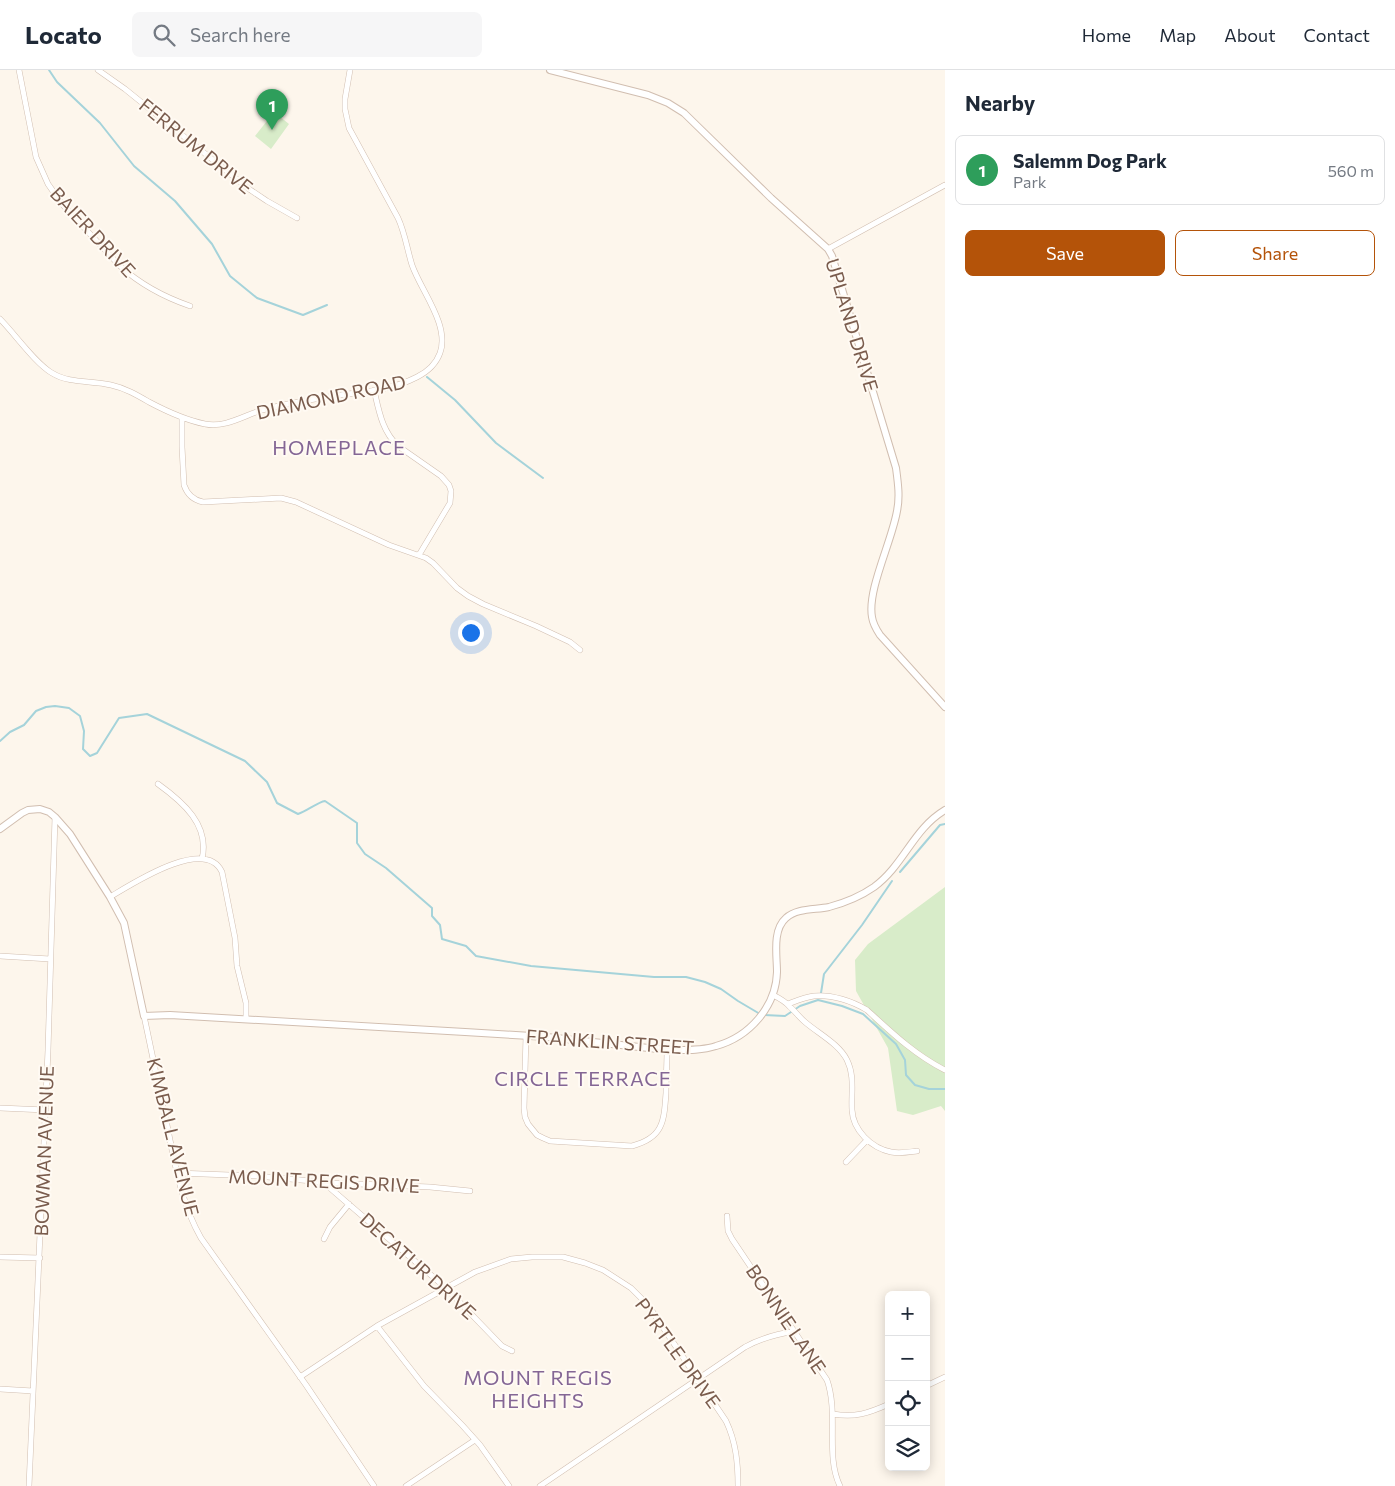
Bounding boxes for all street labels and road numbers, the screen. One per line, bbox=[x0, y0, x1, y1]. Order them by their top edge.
street label: FERRUM DRIVE bbox=[135, 93, 258, 198]
street label: BAIER DRIVE bbox=[46, 182, 141, 281]
street label: UPLAND DRIVE bbox=[821, 255, 884, 394]
street label: DIAMOND ROAD bbox=[254, 369, 408, 424]
street label: FRANKLIN STREET bbox=[525, 1024, 695, 1059]
street label: KIMBALL AVENUE bbox=[143, 1055, 204, 1218]
street label: BOWMAN AVENUE bbox=[29, 1065, 58, 1237]
street label: MOUNT REGIS DRIVE bbox=[228, 1164, 420, 1197]
street label: DECATUR DRIVE bbox=[355, 1207, 481, 1324]
street label: BONNIE LANE bbox=[742, 1260, 831, 1377]
street label: PYRTLE DRIVE bbox=[631, 1293, 726, 1412]

